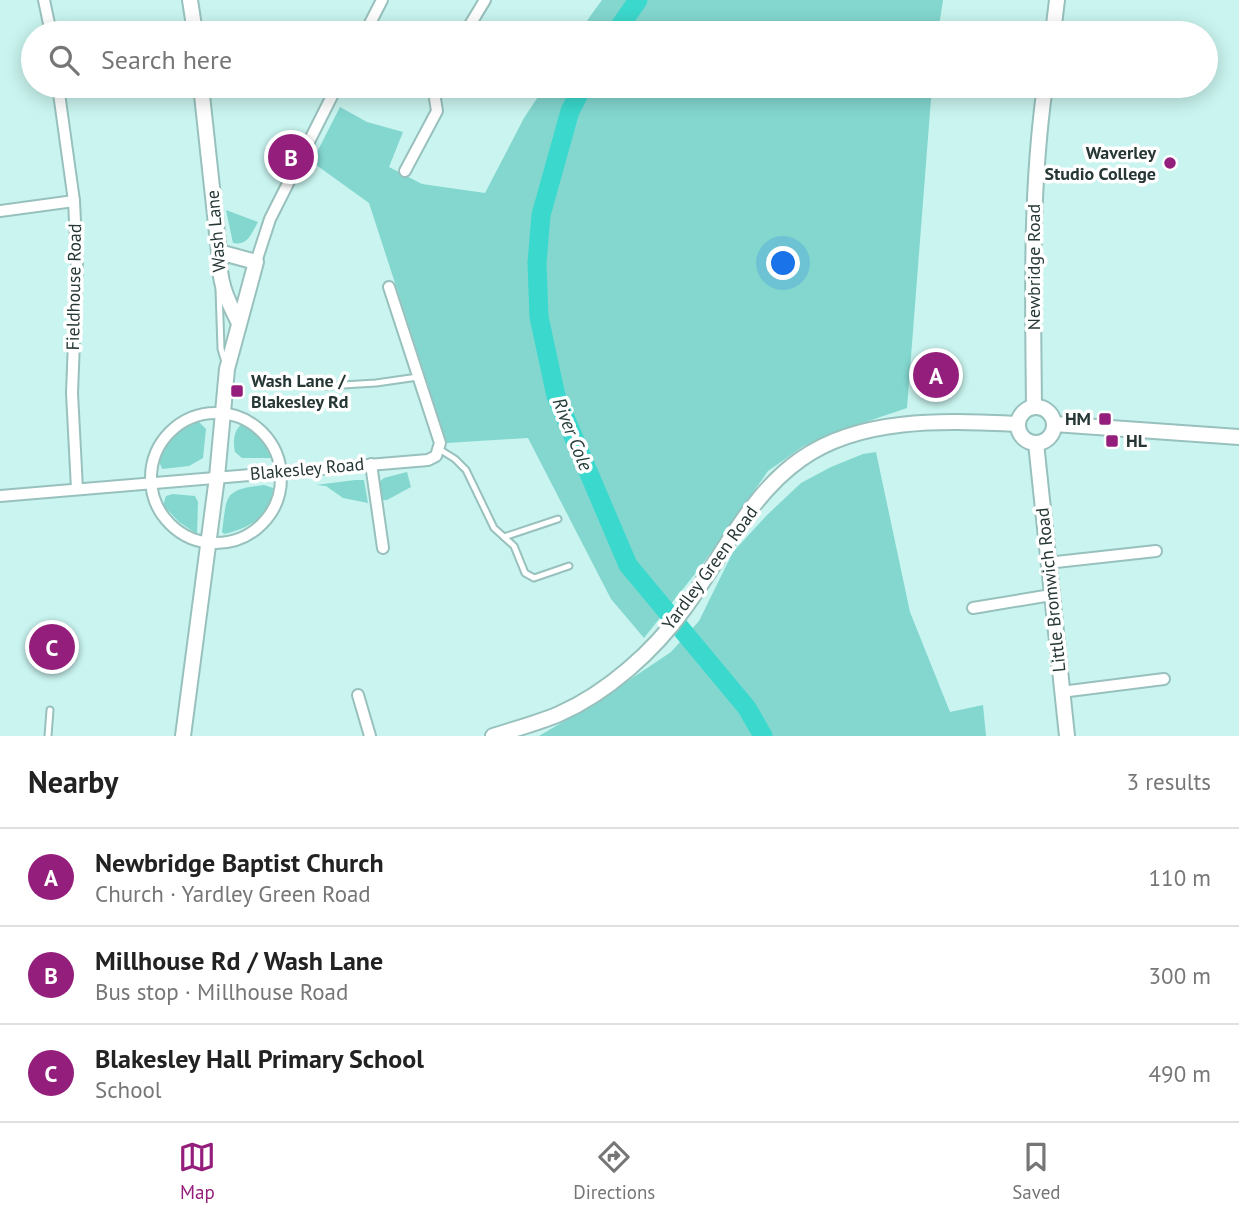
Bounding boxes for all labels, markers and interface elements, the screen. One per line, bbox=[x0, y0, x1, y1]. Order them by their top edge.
search box bbox=[21, 21, 1218, 98]
icon: search bbox=[45, 41, 83, 79]
text: Search here bbox=[101, 43, 232, 76]
pin: B bbox=[268, 131, 314, 183]
place label: Waverley Studio College bbox=[1044, 141, 1156, 185]
marker: Waverley Studio College bbox=[1162, 155, 1178, 171]
street label: Wash Lane bbox=[200, 189, 231, 273]
street label: Newbridge Road bbox=[1022, 204, 1045, 330]
street label: Fieldhouse Road bbox=[61, 223, 86, 351]
your location bbox=[766, 246, 800, 280]
pin: A bbox=[913, 349, 959, 401]
place label: Wash Lane / Blakesley Rd bbox=[251, 369, 348, 413]
marker: Wash Lane / Blakesley Rd bbox=[229, 383, 245, 399]
water label: River Cole bbox=[548, 394, 599, 474]
place label: HM bbox=[1065, 407, 1091, 430]
marker: HM bbox=[1097, 411, 1113, 427]
place label: HL bbox=[1126, 429, 1148, 452]
marker: HL bbox=[1104, 433, 1120, 449]
street label: Blakesley Road bbox=[249, 452, 365, 485]
street label: Yardley Green Road bbox=[657, 501, 762, 634]
street label: Little Bromwich Road bbox=[1030, 507, 1071, 673]
pin: C bbox=[29, 621, 75, 673]
text: Nearby bbox=[28, 762, 118, 801]
text: 3 results bbox=[1127, 767, 1211, 796]
text: Newbridge Baptist Church bbox=[95, 846, 384, 879]
text: A bbox=[44, 863, 58, 892]
text: 110 m bbox=[1149, 863, 1211, 892]
text: Church · Yardley Green Road bbox=[95, 879, 371, 908]
text: Millhouse Rd / Wash Lane bbox=[95, 944, 383, 977]
text: B bbox=[44, 961, 58, 990]
text: 300 m bbox=[1149, 961, 1211, 990]
text: Bus stop · Millhouse Road bbox=[95, 977, 348, 1006]
text: Blakesley Hall Primary School bbox=[95, 1042, 424, 1075]
text: C bbox=[45, 1059, 57, 1088]
text: 490 m bbox=[1149, 1059, 1211, 1088]
text: School bbox=[95, 1075, 162, 1104]
tab: Map bbox=[178, 1138, 216, 1204]
tab: Directions bbox=[573, 1138, 655, 1204]
tab: Saved bbox=[1012, 1138, 1061, 1204]

